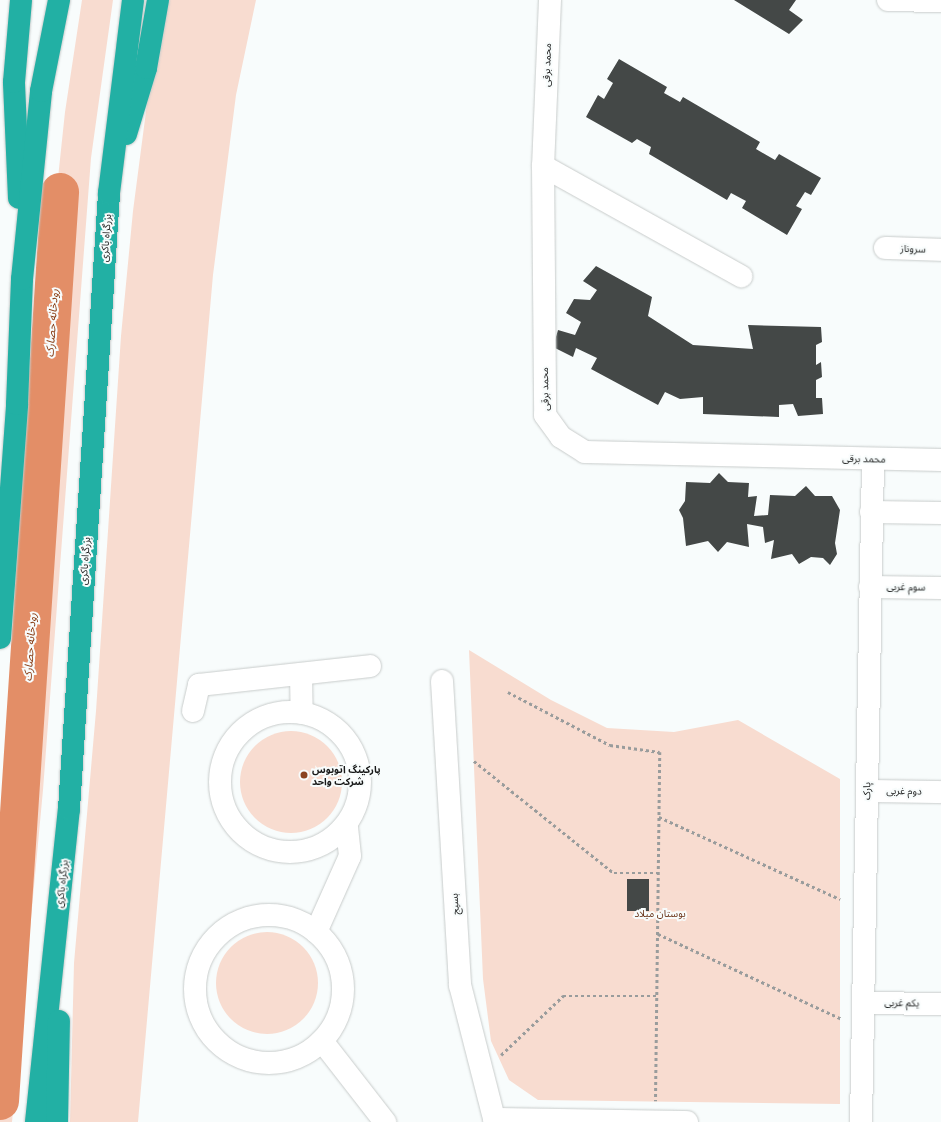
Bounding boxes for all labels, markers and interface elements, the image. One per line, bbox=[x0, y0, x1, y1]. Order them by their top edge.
street label: محمد برقی bbox=[540, 43, 554, 87]
street label: بزرگراه باکری bbox=[98, 214, 114, 262]
street label: سروناز bbox=[900, 243, 926, 255]
water label: رودخانه حصارک bbox=[43, 288, 61, 358]
street label: محمد برقی bbox=[539, 367, 551, 411]
street label: محمد برقی bbox=[842, 453, 886, 465]
street label: بزرگراه باکری bbox=[77, 537, 93, 585]
street label: سوم غربی bbox=[886, 581, 926, 593]
water label: رودخانه حصارک bbox=[21, 612, 39, 682]
place label: پارکینگ اتوبوس شرکت واحد bbox=[312, 763, 381, 786]
marker: پارکینگ اتوبوس شرکت واحد bbox=[299, 770, 309, 780]
street label: پارک bbox=[861, 782, 873, 800]
street label: دوم غربی bbox=[886, 785, 922, 797]
street label: بزرگراه باکری bbox=[54, 859, 70, 909]
street label: بسیج bbox=[448, 893, 462, 915]
park label: بوستان میلاد bbox=[634, 908, 686, 920]
street label: یکم غربی bbox=[884, 997, 920, 1009]

